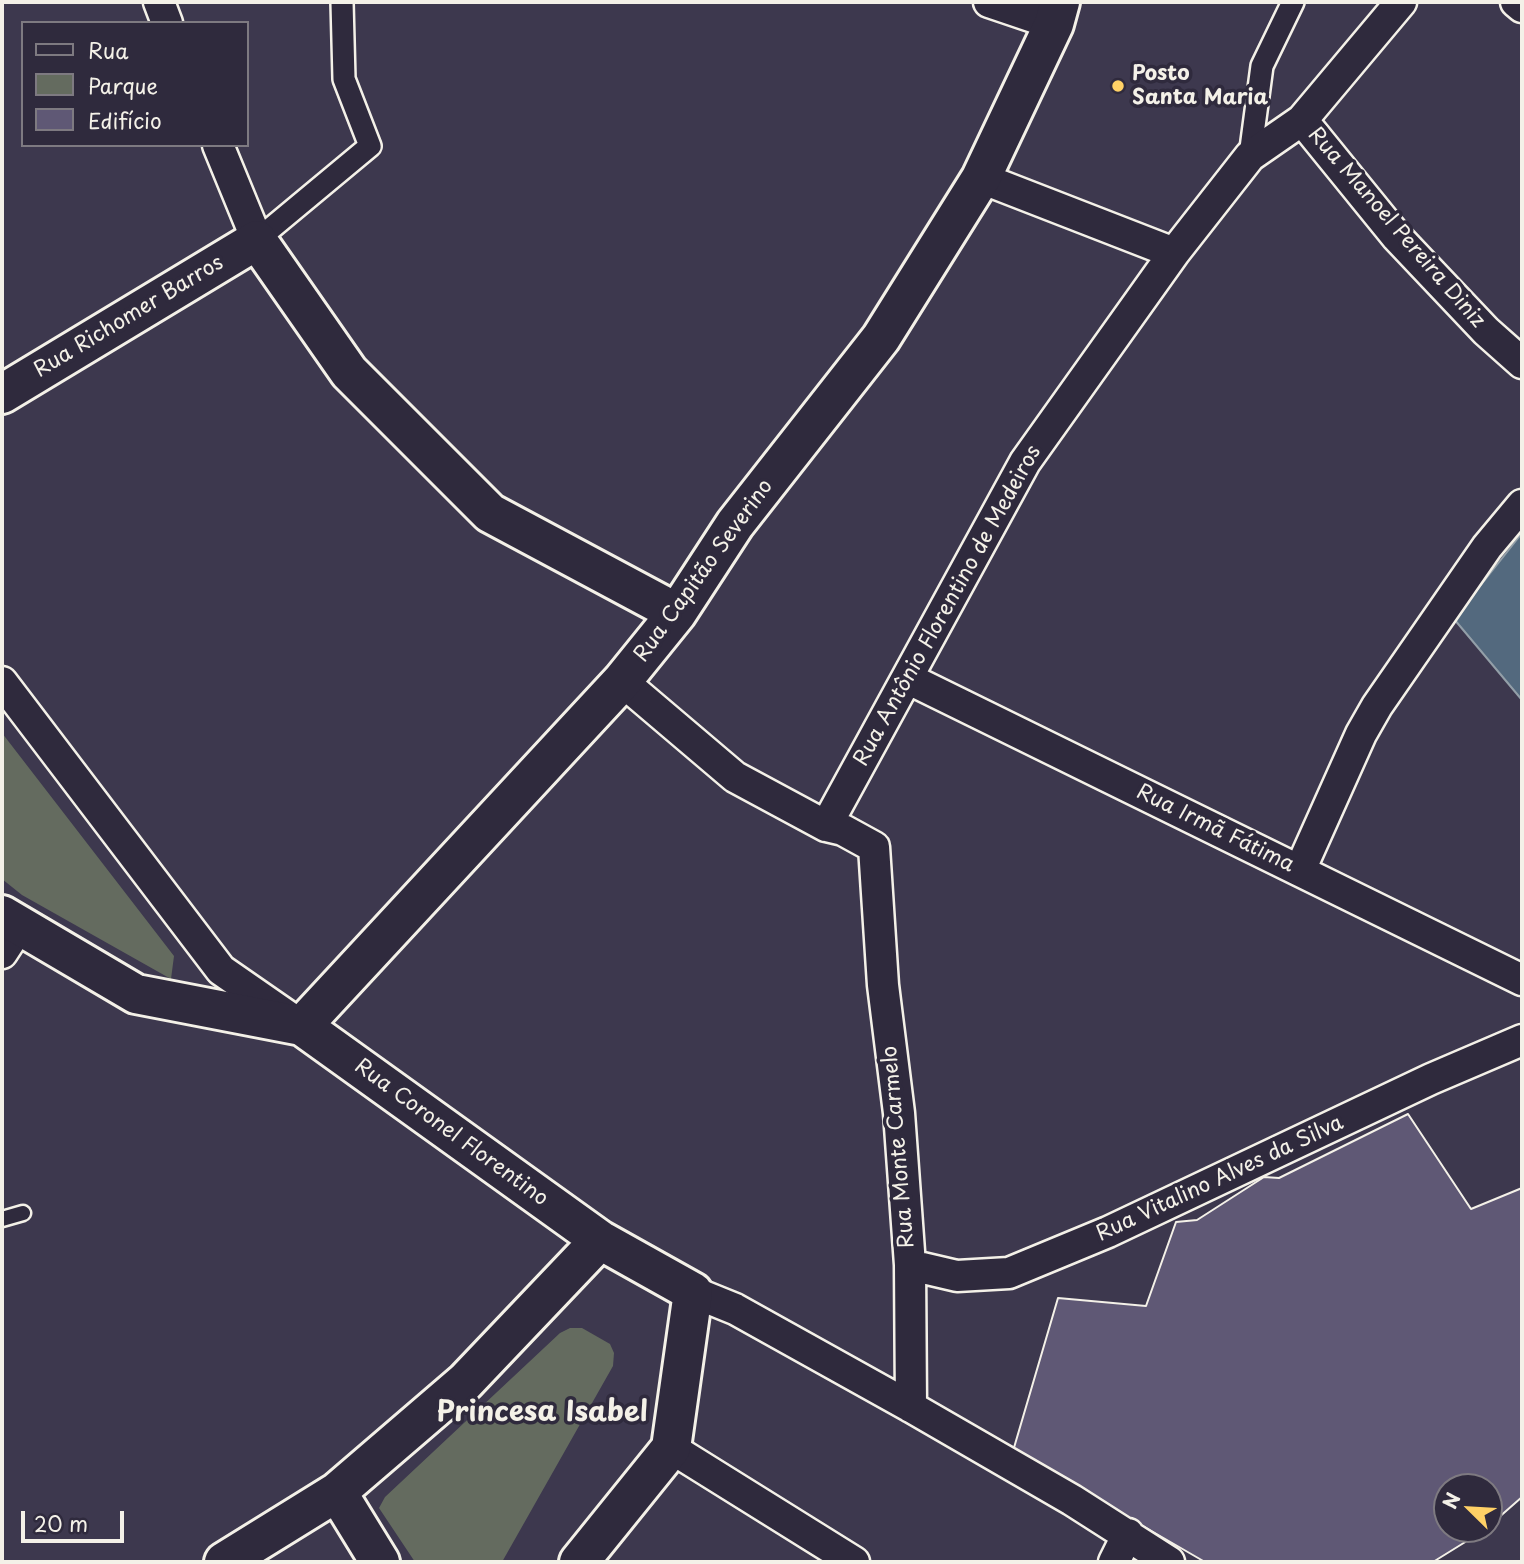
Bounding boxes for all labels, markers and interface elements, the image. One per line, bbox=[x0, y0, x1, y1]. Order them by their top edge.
legend bbox=[21, 21, 248, 147]
text: Rua bbox=[88, 34, 128, 66]
place label: Posto Santa Maria bbox=[1132, 61, 1268, 111]
text: Parque bbox=[88, 69, 158, 101]
marker: Posto Santa Maria bbox=[1110, 78, 1126, 94]
text: Edifício bbox=[88, 104, 162, 136]
street label: Rua Manoel Pereira Diniz bbox=[1302, 123, 1490, 333]
street label: Rua Richomer Barros bbox=[30, 250, 228, 384]
street label: Rua Antônio Florentino de Medeiros bbox=[849, 441, 1047, 771]
street label: Rua Capitão Severino bbox=[629, 475, 779, 667]
street label: Rua Irmã Fátima bbox=[1132, 780, 1298, 878]
street label: Rua Monte Carmelo bbox=[878, 1045, 920, 1249]
street label: Rua Coronel Florentino bbox=[349, 1054, 553, 1212]
street label: Rua Vitalino Alves da Silva bbox=[1092, 1111, 1348, 1247]
district label: Princesa Isabel bbox=[436, 1396, 648, 1430]
north arrow bbox=[1433, 1473, 1503, 1543]
text: N bbox=[1435, 1488, 1466, 1513]
scale bar bbox=[24, 1498, 128, 1542]
text: 20 m bbox=[34, 1507, 88, 1539]

